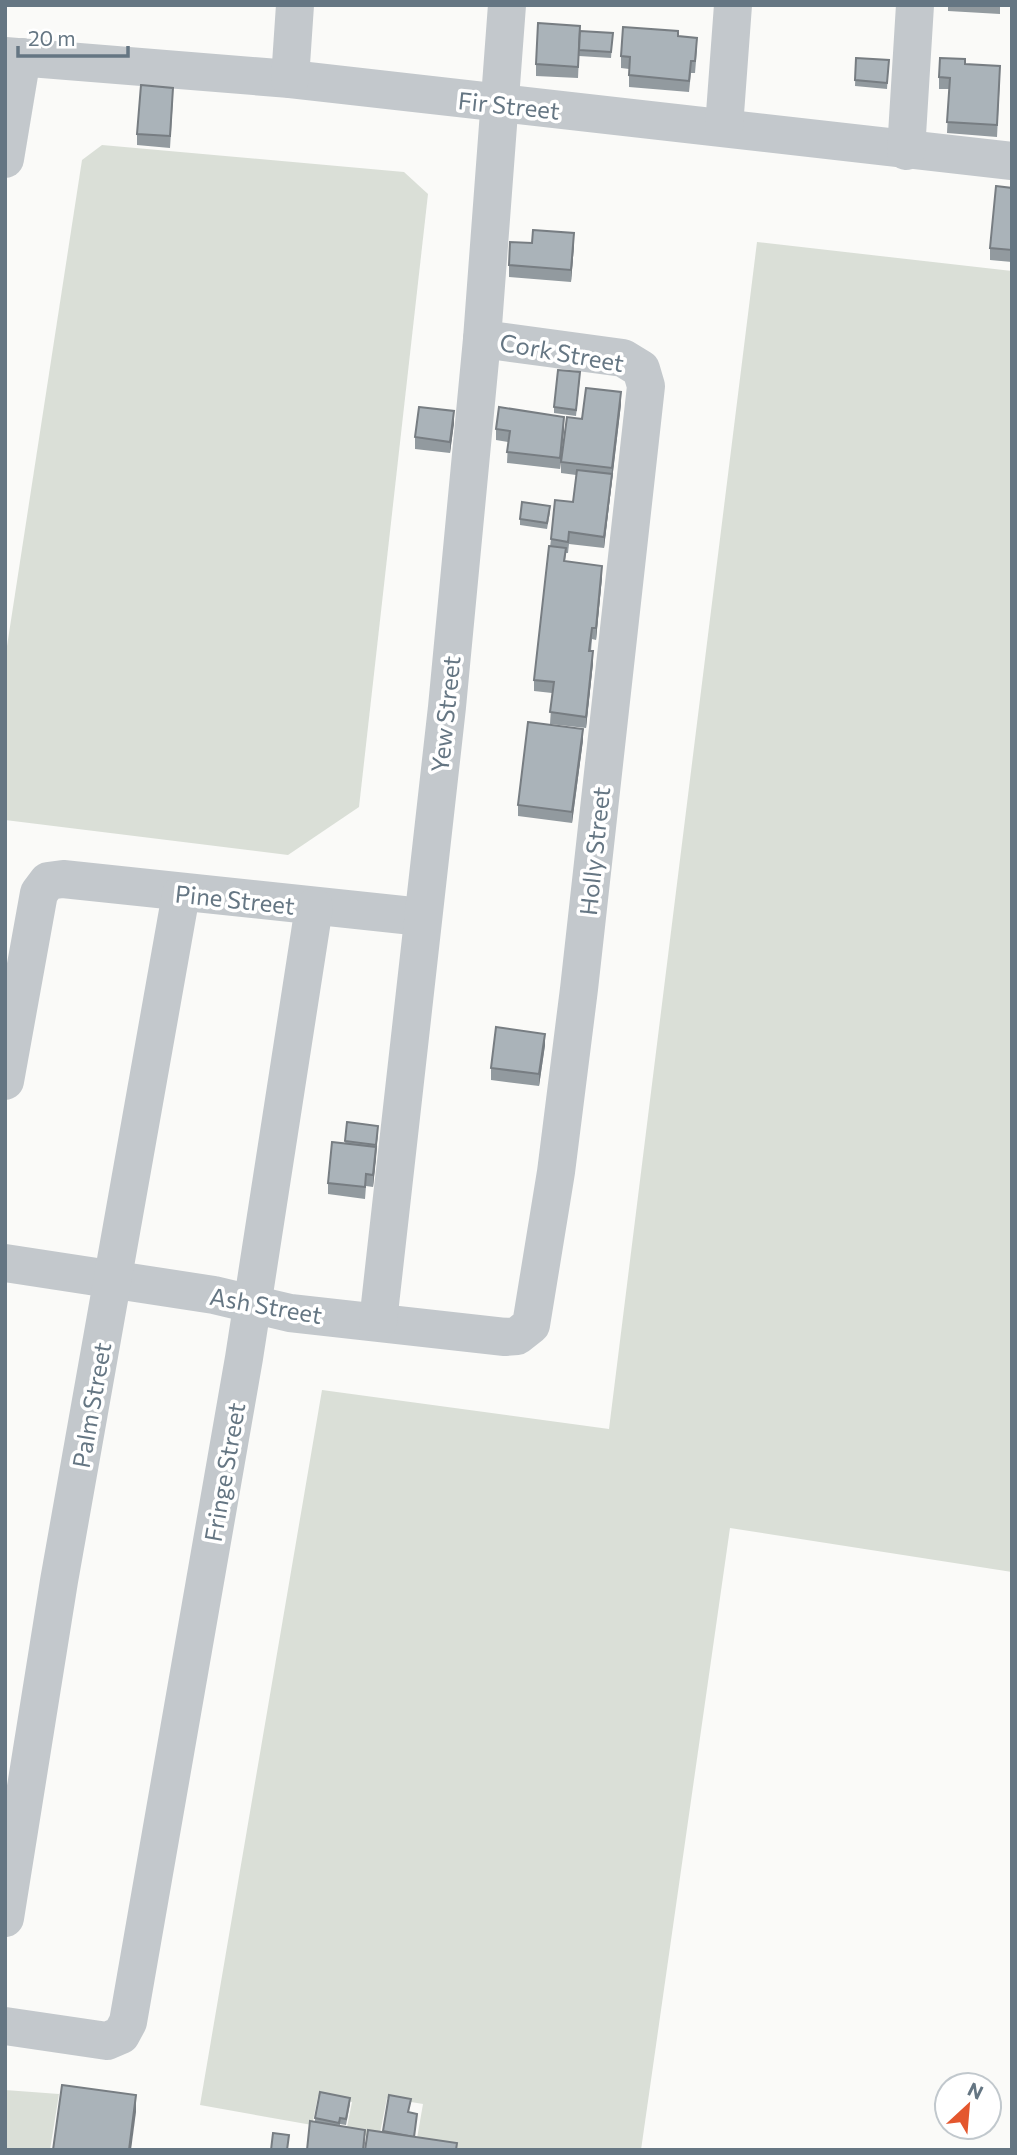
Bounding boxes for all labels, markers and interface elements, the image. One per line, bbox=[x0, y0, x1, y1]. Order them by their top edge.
scale bar bbox=[18, 14, 128, 58]
text: 20 m bbox=[28, 25, 76, 50]
street label: Fir Street bbox=[457, 85, 561, 125]
street label: Cork Street bbox=[498, 327, 627, 377]
street label: Yew Street bbox=[424, 654, 466, 774]
street label: Holly Street bbox=[573, 785, 615, 917]
street label: Pine Street bbox=[174, 878, 296, 920]
street label: Ash Street bbox=[208, 1281, 325, 1329]
street label: Palm Street bbox=[66, 1340, 116, 1470]
street label: Fringe Street bbox=[197, 1400, 251, 1544]
north arrow bbox=[933, 2071, 1003, 2141]
text: N bbox=[964, 2077, 987, 2104]

